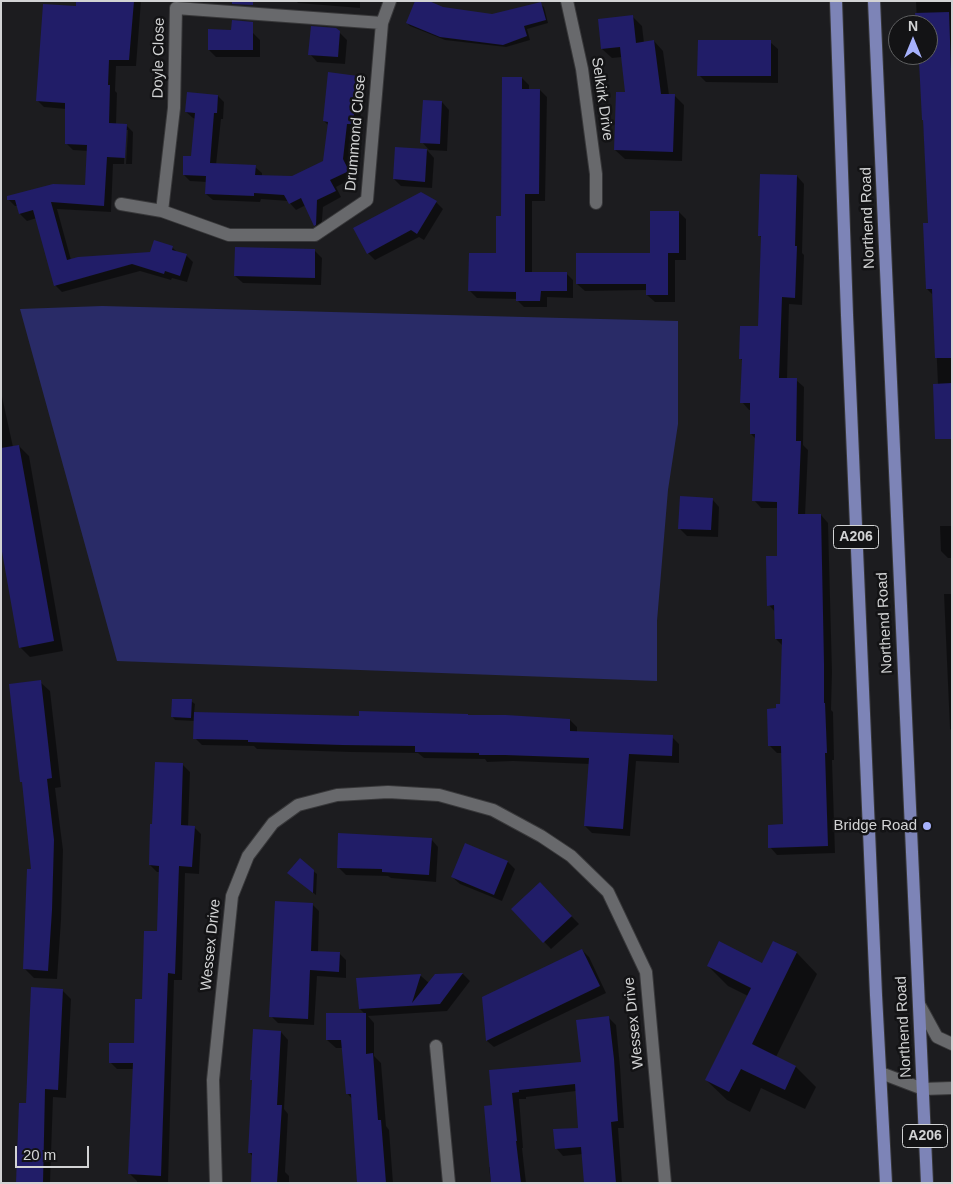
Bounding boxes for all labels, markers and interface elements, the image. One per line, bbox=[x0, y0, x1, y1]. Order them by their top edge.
north arrow bbox=[888, 15, 938, 65]
street label: Doyle Close bbox=[149, 17, 169, 99]
text: N bbox=[908, 18, 918, 34]
street label: Selkirk Drive bbox=[587, 56, 617, 142]
street label: Drummond Close bbox=[342, 74, 370, 192]
street label: Northend Road bbox=[857, 167, 879, 269]
road number: A206 bbox=[834, 526, 878, 548]
street label: Northend Road bbox=[873, 572, 897, 674]
place label: Bridge Road bbox=[834, 817, 917, 835]
marker: Bridge Road bbox=[921, 820, 933, 832]
street label: Wessex Drive bbox=[197, 898, 225, 992]
street label: Wessex Drive bbox=[620, 976, 648, 1070]
street label: Northend Road bbox=[892, 976, 916, 1078]
road number: A206 bbox=[902, 1124, 948, 1148]
scale bar bbox=[18, 1136, 91, 1168]
text: 20 m bbox=[23, 1146, 56, 1163]

